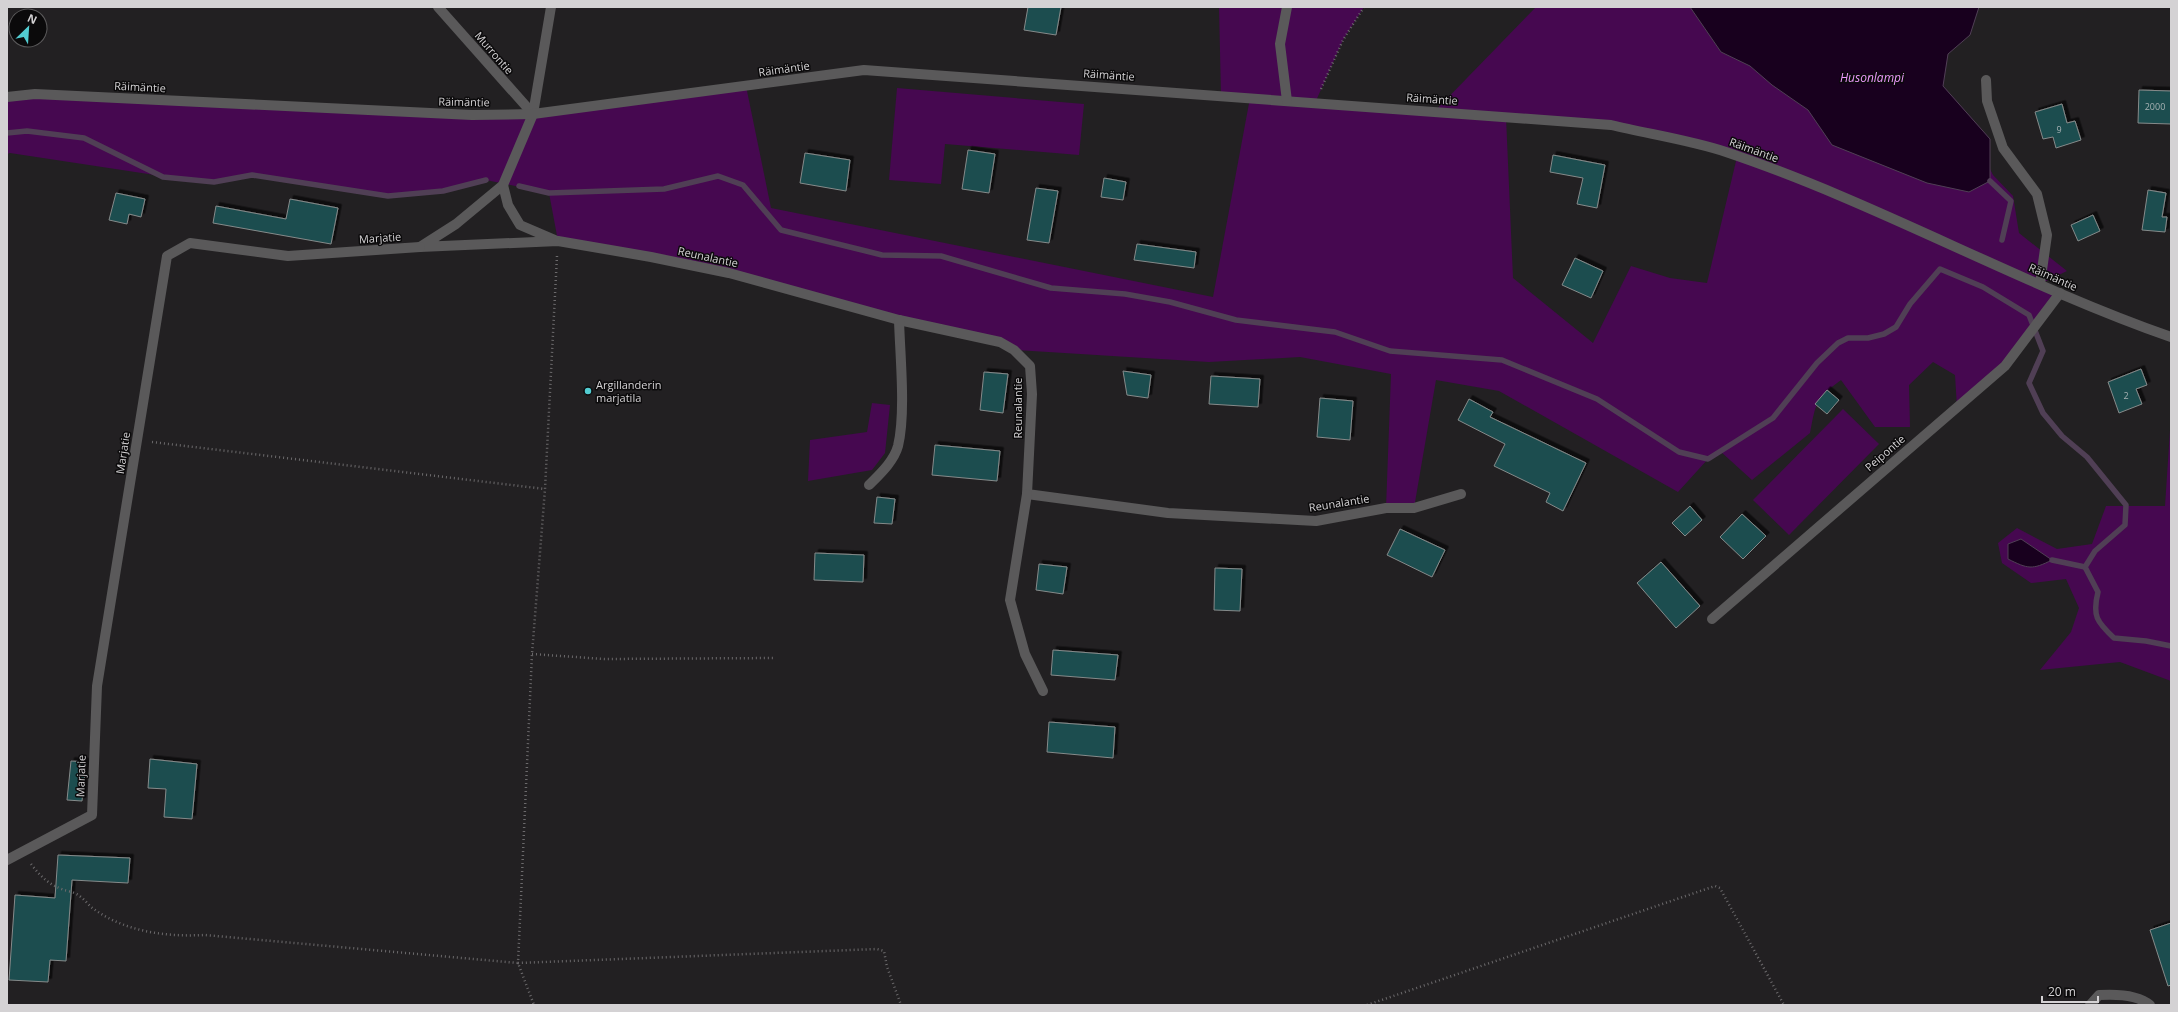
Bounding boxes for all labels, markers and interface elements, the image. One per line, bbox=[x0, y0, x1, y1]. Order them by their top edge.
north arrow bbox=[8, 8, 48, 48]
text: N bbox=[25, 10, 40, 27]
street label: Murrontie bbox=[472, 28, 517, 77]
street label: Räimäntie bbox=[757, 57, 811, 80]
street label: Räimäntie bbox=[1083, 65, 1135, 84]
water label: Husonlampi bbox=[1840, 69, 1905, 86]
street label: Räimäntie bbox=[114, 78, 166, 95]
street label: Räimäntie bbox=[1406, 89, 1458, 108]
street label: Räimäntie bbox=[438, 94, 490, 109]
house number: 2000 bbox=[2145, 100, 2165, 113]
house number: 9 bbox=[2056, 123, 2062, 136]
street label: Räimäntie bbox=[1727, 134, 1781, 165]
street label: Marjatie bbox=[358, 229, 402, 246]
street label: Reunalantie bbox=[677, 243, 740, 270]
street label: Räimäntie bbox=[2027, 259, 2080, 294]
place label: Argillanderin marjatila bbox=[596, 377, 662, 405]
street label: Reunalantie bbox=[1010, 377, 1025, 439]
marker: Argillanderin marjatila bbox=[583, 386, 593, 396]
house number: 2 bbox=[2123, 389, 2129, 402]
street label: Marjatie bbox=[112, 431, 133, 475]
street label: Peipontie bbox=[1861, 431, 1908, 474]
street label: Reunalantie bbox=[1308, 490, 1370, 515]
street label: Marjatie bbox=[72, 755, 89, 797]
scale bar bbox=[2042, 978, 2098, 1004]
text: 20 m bbox=[2048, 983, 2076, 1000]

